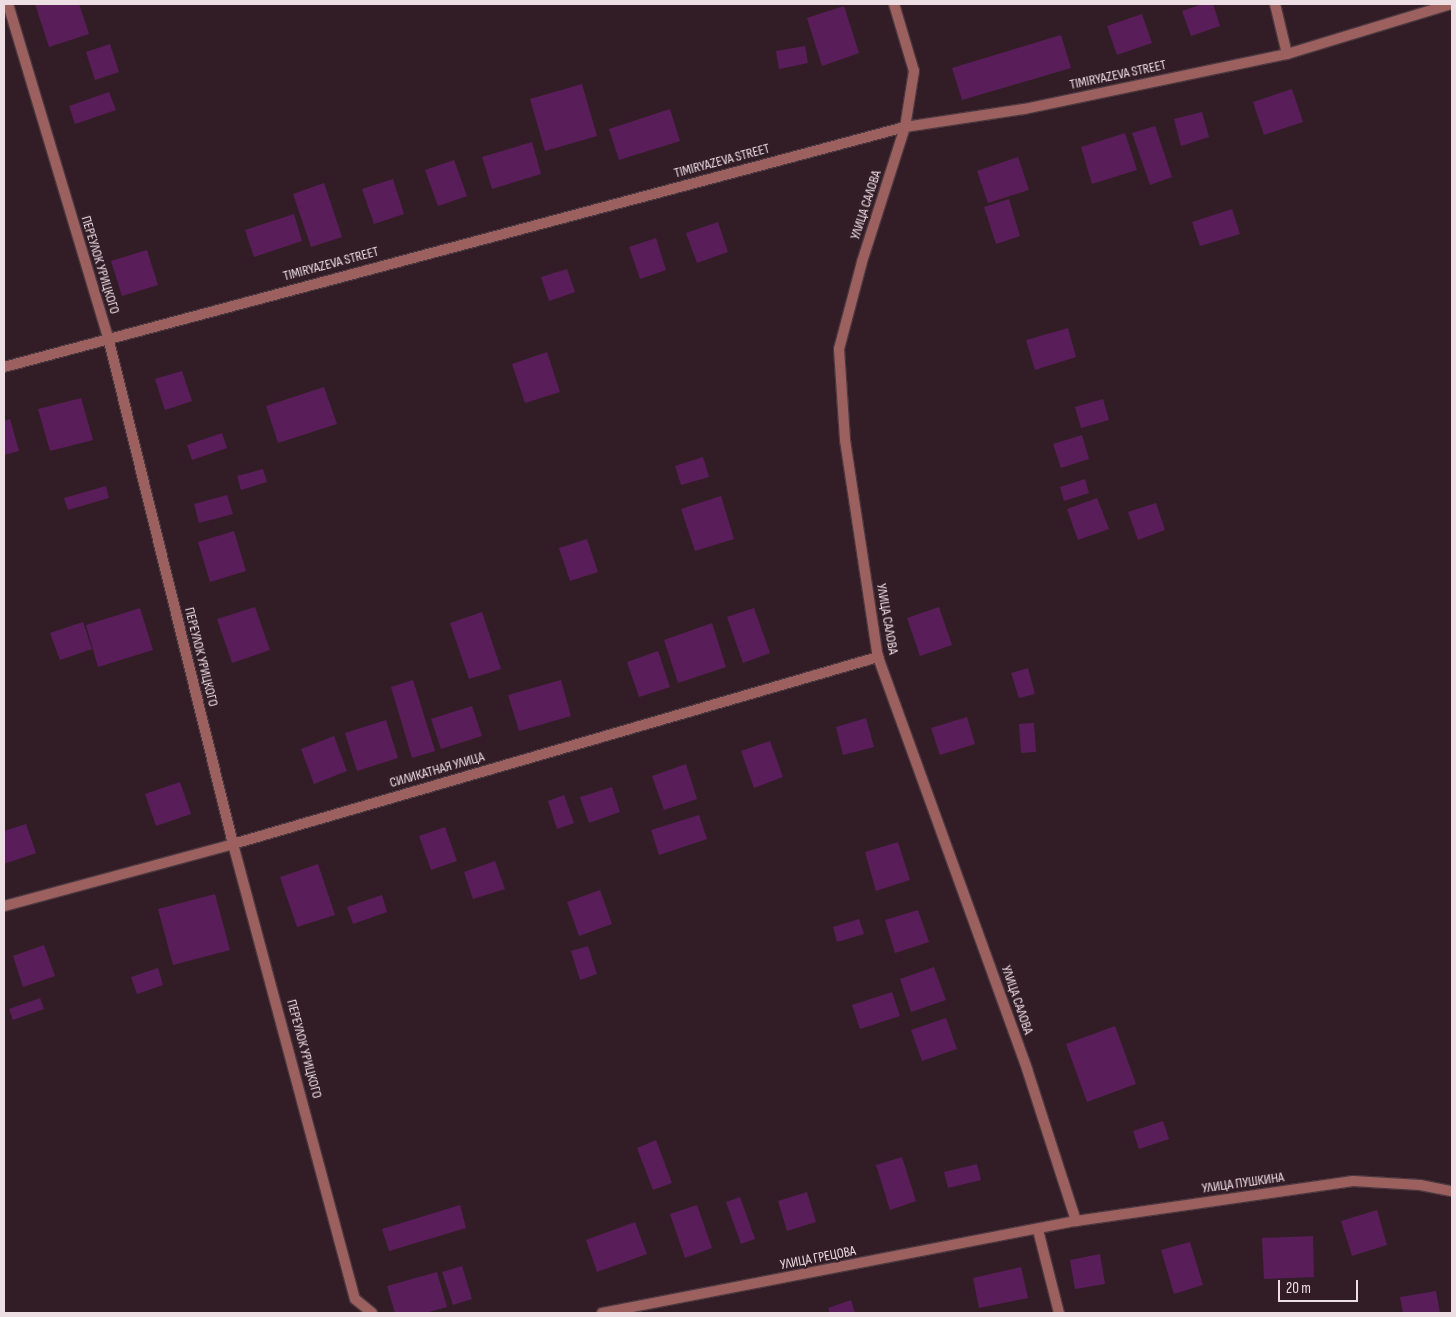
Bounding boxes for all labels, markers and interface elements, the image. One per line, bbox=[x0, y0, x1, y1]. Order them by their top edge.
street label: TIMIRYAZEVA STREET bbox=[1068, 57, 1168, 93]
street label: TIMIRYAZEVA STREET bbox=[672, 140, 772, 182]
street label: УЛИЦА САЛОВА bbox=[847, 168, 885, 242]
street label: ПЕРЕУЛОК УРИЦКОГО bbox=[77, 214, 123, 316]
street label: TIMIRYAZEVA STREET bbox=[281, 243, 381, 285]
street label: УЛИЦА САЛОВА bbox=[873, 582, 901, 656]
street label: ПЕРЕУЛОК УРИЦКОГО bbox=[181, 606, 221, 708]
street label: СИЛИКАТНАЯ УЛИЦА bbox=[388, 748, 486, 792]
street label: УЛИЦА САЛОВА bbox=[997, 963, 1037, 1037]
street label: ПЕРЕУЛОК УРИЦКОГО bbox=[283, 998, 325, 1100]
street label: УЛИЦА ПУШКИНА bbox=[1201, 1169, 1285, 1197]
street label: УЛИЦА ГРЕЦОВА bbox=[779, 1242, 857, 1274]
scale bar bbox=[1281, 1270, 1361, 1302]
text: 20 m bbox=[1286, 1279, 1311, 1298]

